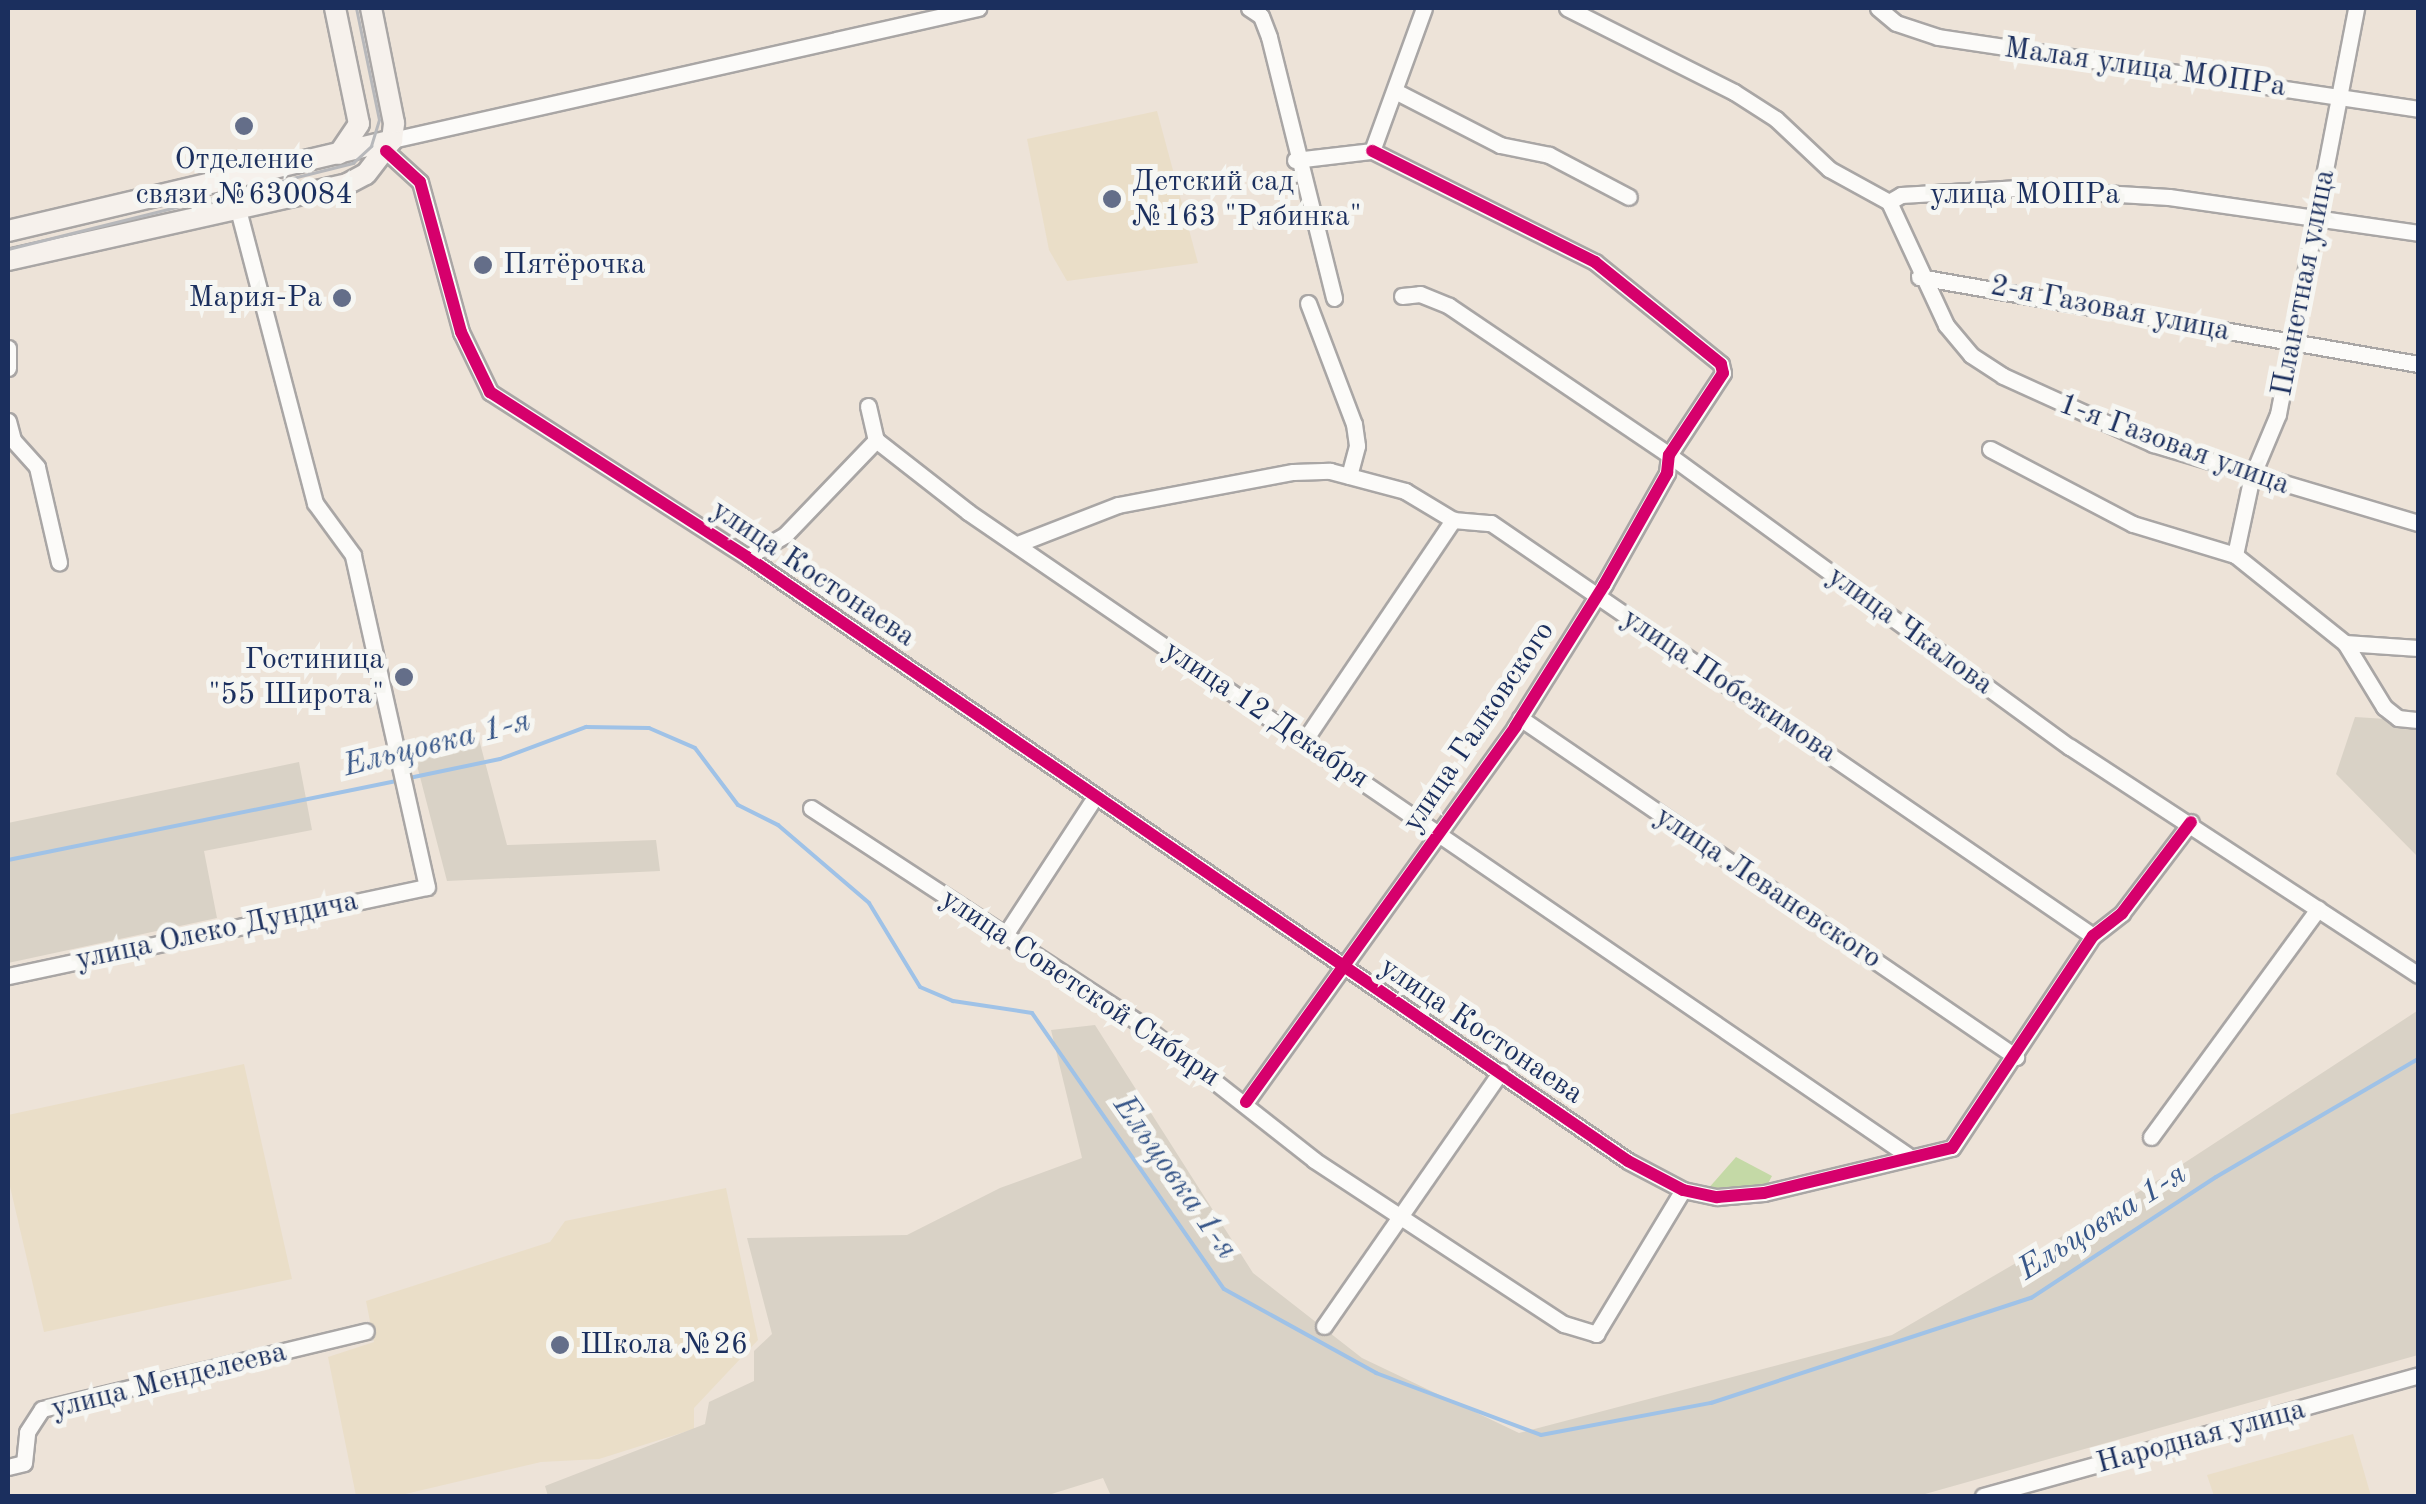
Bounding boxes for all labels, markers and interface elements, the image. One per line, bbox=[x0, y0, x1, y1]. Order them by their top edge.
street label: Малая улица МОПРа bbox=[2002, 30, 2288, 106]
marker: Отделение связи №630084 bbox=[233, 115, 255, 137]
place label: Отделение связи №630084 bbox=[135, 142, 353, 212]
place label: Детский сад №163 "Рябинка" bbox=[1132, 164, 1362, 234]
street label: Планетная улица bbox=[2264, 167, 2344, 399]
street label: улица МОПРа bbox=[1930, 177, 2120, 213]
marker: Детский сад №163 "Рябинка" bbox=[1101, 188, 1123, 210]
place label: Пятёрочка bbox=[503, 247, 645, 283]
marker: Пятёрочка bbox=[472, 254, 494, 276]
street label: 2-я Газовая улица bbox=[1987, 268, 2233, 350]
place label: Мария-Ра bbox=[188, 280, 322, 316]
marker: Мария-Ра bbox=[331, 287, 353, 309]
street label: 1-я Газовая улица bbox=[2054, 387, 2294, 503]
street label: улица Костонаева bbox=[704, 492, 922, 656]
street label: улица Чкалова bbox=[1820, 559, 2000, 703]
street label: улица Побежимова bbox=[1615, 601, 1843, 771]
street label: улица Галковского bbox=[1395, 615, 1563, 839]
street label: улица 12 Декабря bbox=[1156, 633, 1376, 797]
place label: Гостиница "55 Широта" bbox=[209, 642, 384, 712]
marker: Гостиница "55 Широта" bbox=[393, 666, 415, 688]
water label: Ельцовка 1-я bbox=[339, 703, 535, 787]
street label: улица Леваневского bbox=[1648, 799, 1888, 977]
street label: улица Советской Сибири bbox=[934, 881, 1226, 1095]
street label: улица Олеко Дундича bbox=[73, 884, 361, 978]
street label: улица Костонаева bbox=[1372, 949, 1590, 1113]
water label: Ельцовка 1-я bbox=[1103, 1088, 1245, 1268]
water label: Ельцовка 1-я bbox=[2012, 1156, 2194, 1290]
place label: Школа №26 bbox=[580, 1327, 748, 1363]
street label: улица Менделеева bbox=[48, 1334, 290, 1428]
marker: Школа №26 bbox=[549, 1334, 571, 1356]
street label: Народная улица bbox=[2093, 1392, 2309, 1482]

